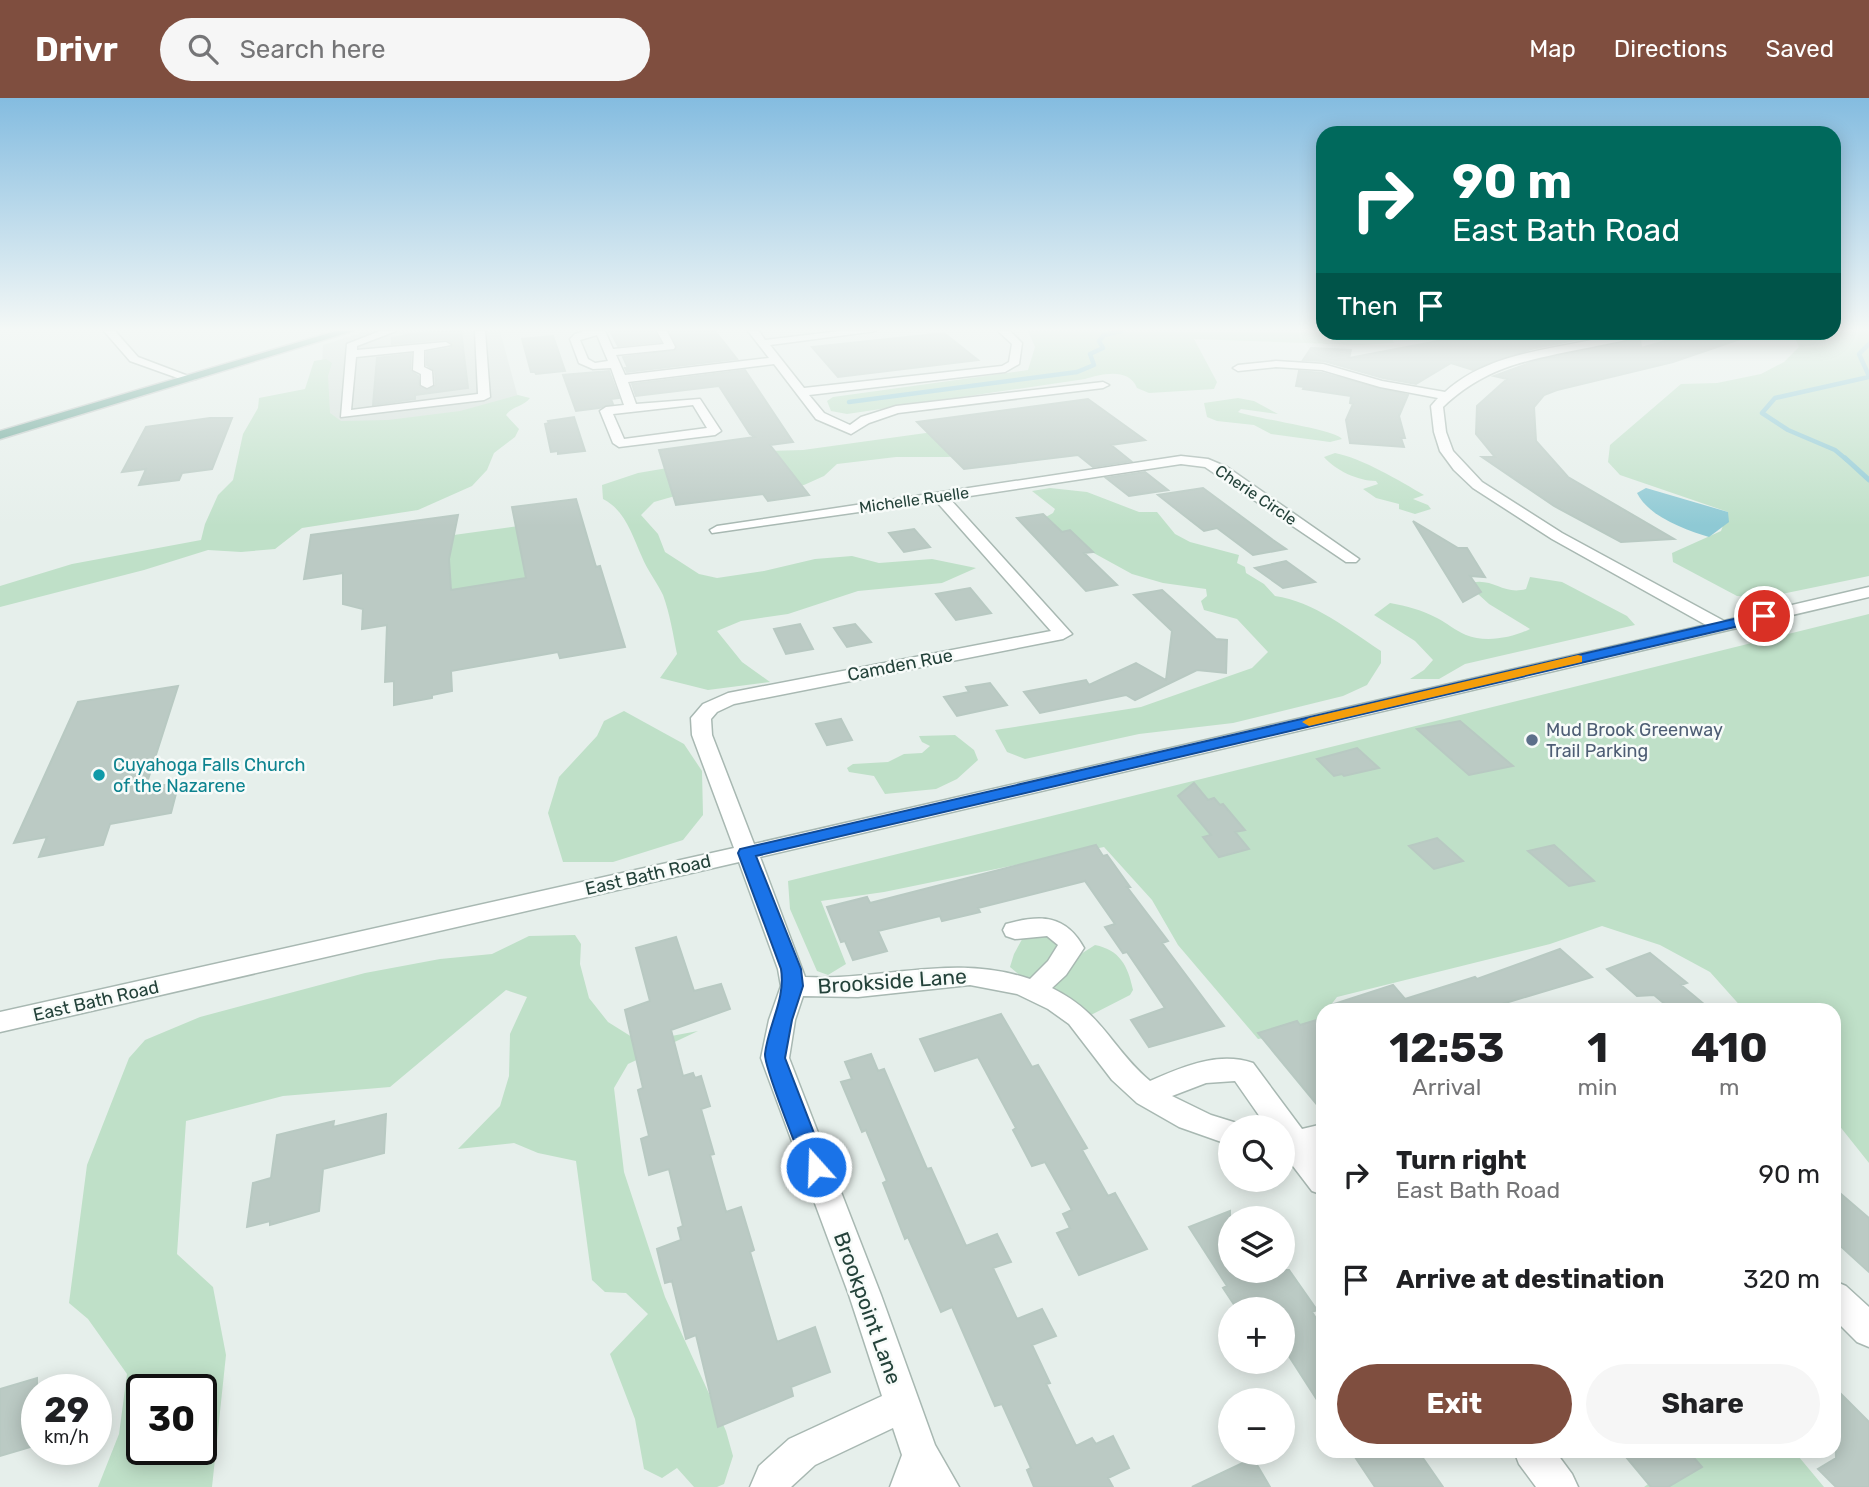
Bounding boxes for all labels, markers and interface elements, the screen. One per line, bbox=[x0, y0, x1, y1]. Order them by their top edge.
search box bbox=[160, 18, 650, 81]
text: Drivr bbox=[35, 30, 118, 69]
icon: search bbox=[184, 30, 222, 68]
text: Search here bbox=[240, 34, 386, 65]
text: Map bbox=[1529, 35, 1576, 63]
text: Directions bbox=[1614, 35, 1727, 63]
text: Saved bbox=[1765, 35, 1834, 63]
text: 90 m bbox=[1452, 152, 1572, 210]
icon: right bbox=[1337, 154, 1428, 245]
text: East Bath Road bbox=[1452, 211, 1680, 249]
icon: arrive bbox=[1412, 287, 1450, 325]
text: Then bbox=[1337, 291, 1398, 322]
street label: Cherie Circle bbox=[1212, 461, 1300, 529]
street label: Michelle Ruelle bbox=[858, 483, 970, 517]
pin bbox=[1734, 586, 1794, 646]
icon: arrive bbox=[1745, 597, 1783, 635]
street label: Camden Rue bbox=[846, 644, 954, 686]
place label: Mud Brook Greenway Trail Parking bbox=[1546, 719, 1723, 762]
marker: Mud Brook Greenway Trail Parking bbox=[1524, 732, 1540, 748]
place label: Cuyahoga Falls Church of the Nazarene bbox=[113, 754, 305, 797]
marker: Cuyahoga Falls Church of the Nazarene bbox=[91, 767, 107, 783]
street label: East Bath Road bbox=[583, 850, 713, 900]
street label: Brookside Lane bbox=[816, 963, 968, 999]
street label: East Bath Road bbox=[31, 976, 161, 1026]
text: 12:53 bbox=[1389, 1023, 1504, 1073]
text: 1 bbox=[1587, 1023, 1608, 1073]
text: 410 bbox=[1691, 1023, 1768, 1073]
text: Arrival bbox=[1412, 1073, 1481, 1101]
text: min bbox=[1578, 1073, 1618, 1101]
text: m bbox=[1719, 1073, 1739, 1101]
map controls bbox=[1218, 1115, 1295, 1465]
button: search bbox=[1218, 1115, 1295, 1192]
position arrow bbox=[779, 1130, 853, 1204]
text: Turn right bbox=[1396, 1145, 1526, 1176]
icon: right bbox=[1337, 1156, 1375, 1194]
text: 90 m bbox=[1759, 1159, 1820, 1190]
text: East Bath Road bbox=[1396, 1176, 1560, 1204]
button: layers bbox=[1218, 1206, 1295, 1283]
street label: Brookpoint Lane bbox=[829, 1228, 907, 1388]
icon: arrive bbox=[1337, 1261, 1375, 1299]
text: Arrive at destination bbox=[1396, 1264, 1664, 1295]
text: 320 m bbox=[1743, 1264, 1820, 1295]
button: + bbox=[1218, 1297, 1295, 1374]
button: Exit bbox=[1337, 1364, 1572, 1444]
button: Share bbox=[1586, 1364, 1820, 1444]
speed limit sign: 30 bbox=[126, 1374, 217, 1465]
button: − bbox=[1218, 1388, 1295, 1465]
text: 29 bbox=[44, 1389, 89, 1431]
text: km/h bbox=[44, 1426, 89, 1448]

